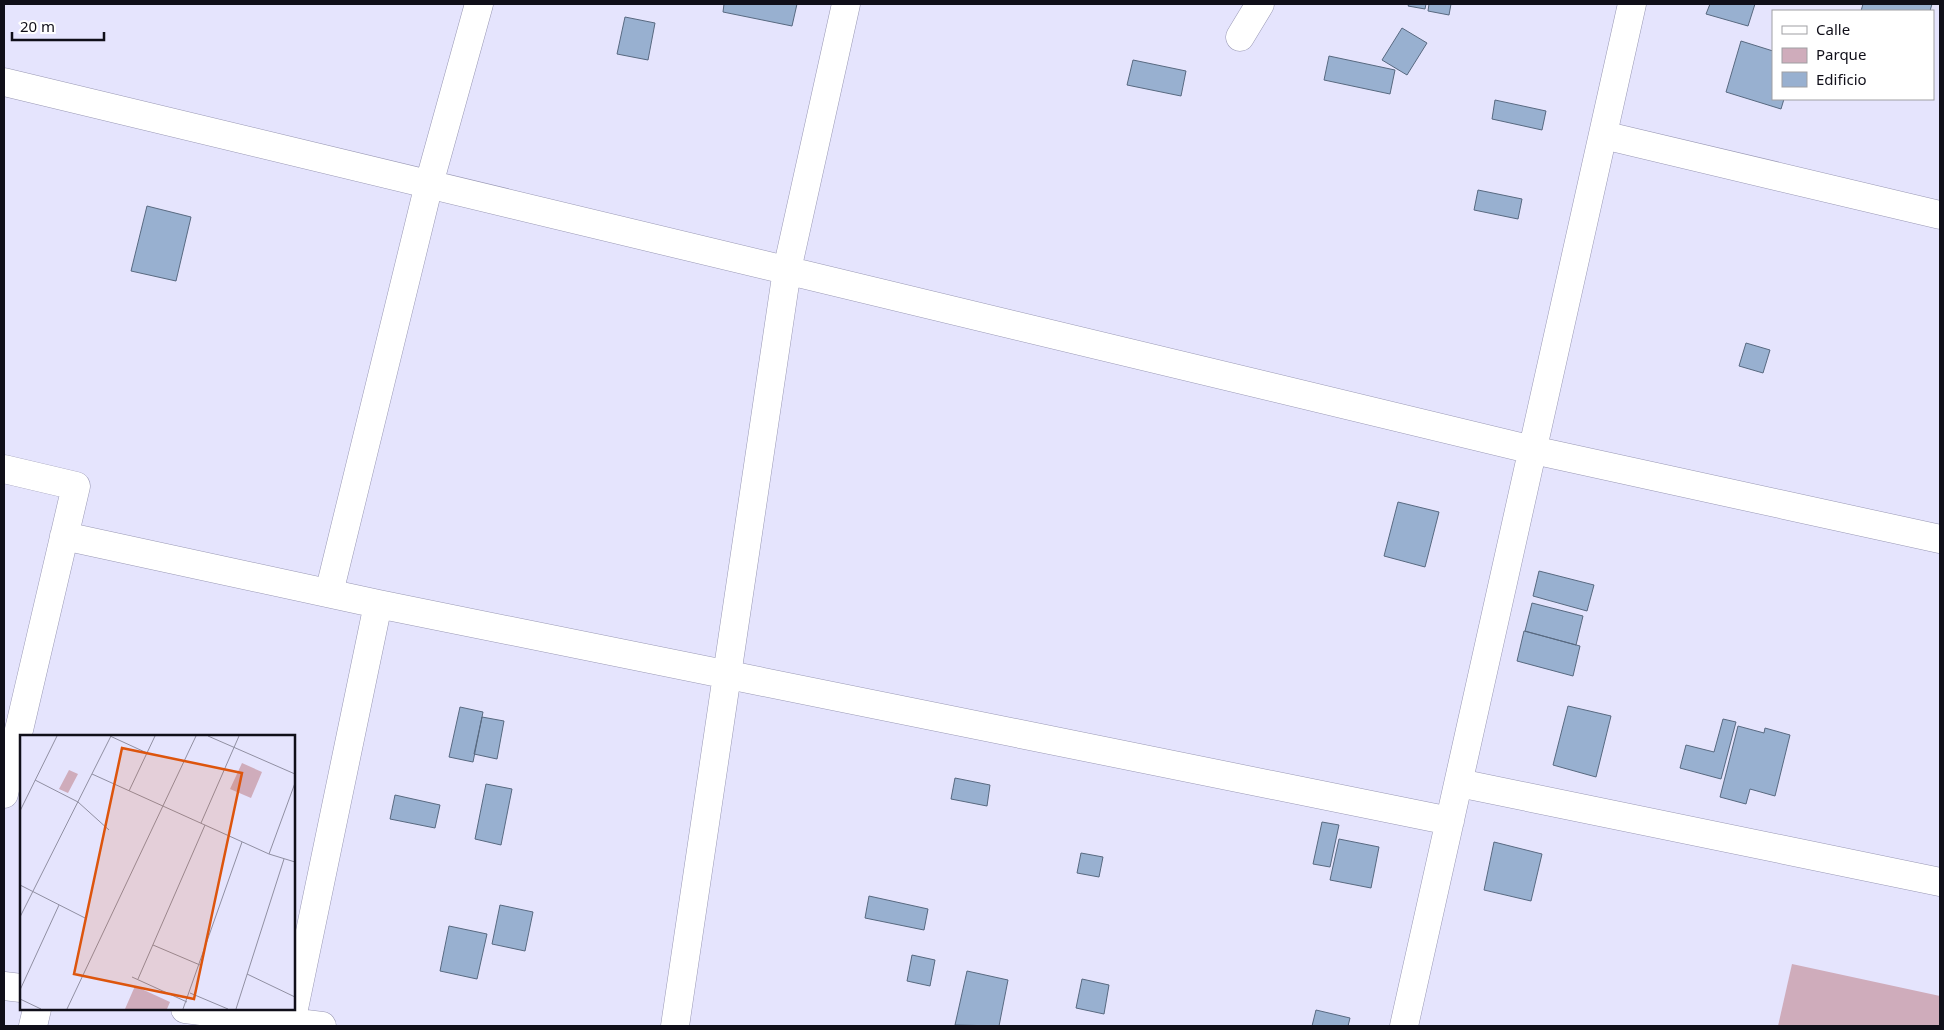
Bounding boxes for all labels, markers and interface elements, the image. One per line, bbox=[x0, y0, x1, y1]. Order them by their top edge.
scale bar bbox=[12, 10, 105, 42]
legend bbox=[1772, 10, 1934, 100]
text: 20 m bbox=[20, 16, 55, 36]
text: Calle bbox=[1816, 19, 1850, 39]
text: Parque bbox=[1816, 44, 1866, 64]
text: Edificio bbox=[1816, 69, 1867, 89]
inset map bbox=[20, 735, 295, 1010]

